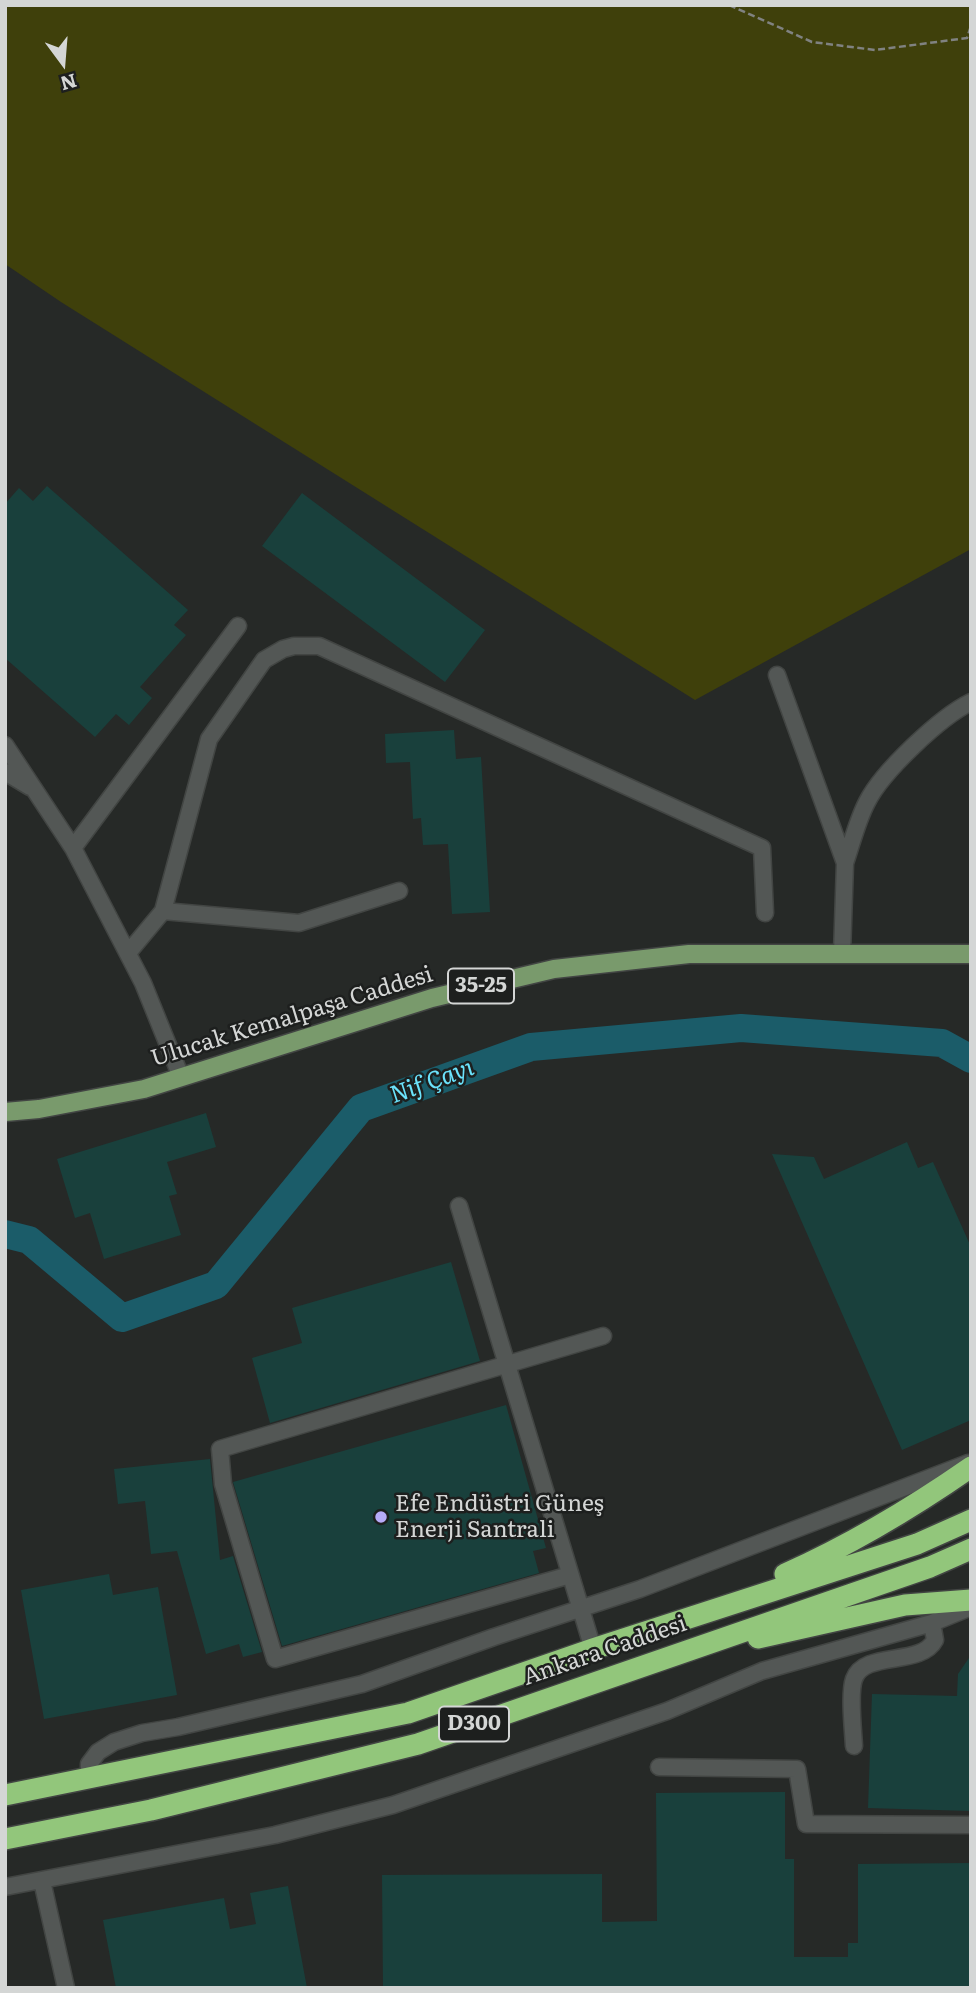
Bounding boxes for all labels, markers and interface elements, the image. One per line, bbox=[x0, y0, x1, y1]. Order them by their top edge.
north arrow bbox=[28, 28, 98, 98]
text: N bbox=[57, 68, 80, 99]
street label: Ulucak Kemalpaşa Caddesi bbox=[148, 961, 436, 1073]
road number: 35-25 bbox=[448, 968, 514, 1004]
water label: Nif Çayı bbox=[386, 1054, 478, 1110]
place label: Efe Endüstri Güneş Enerji Santrali bbox=[395, 1490, 604, 1544]
marker: Efe Endüstri Güneş Enerji Santrali bbox=[373, 1509, 389, 1525]
street label: Ankara Caddesi bbox=[520, 1610, 690, 1692]
road number: D300 bbox=[439, 1706, 509, 1742]

